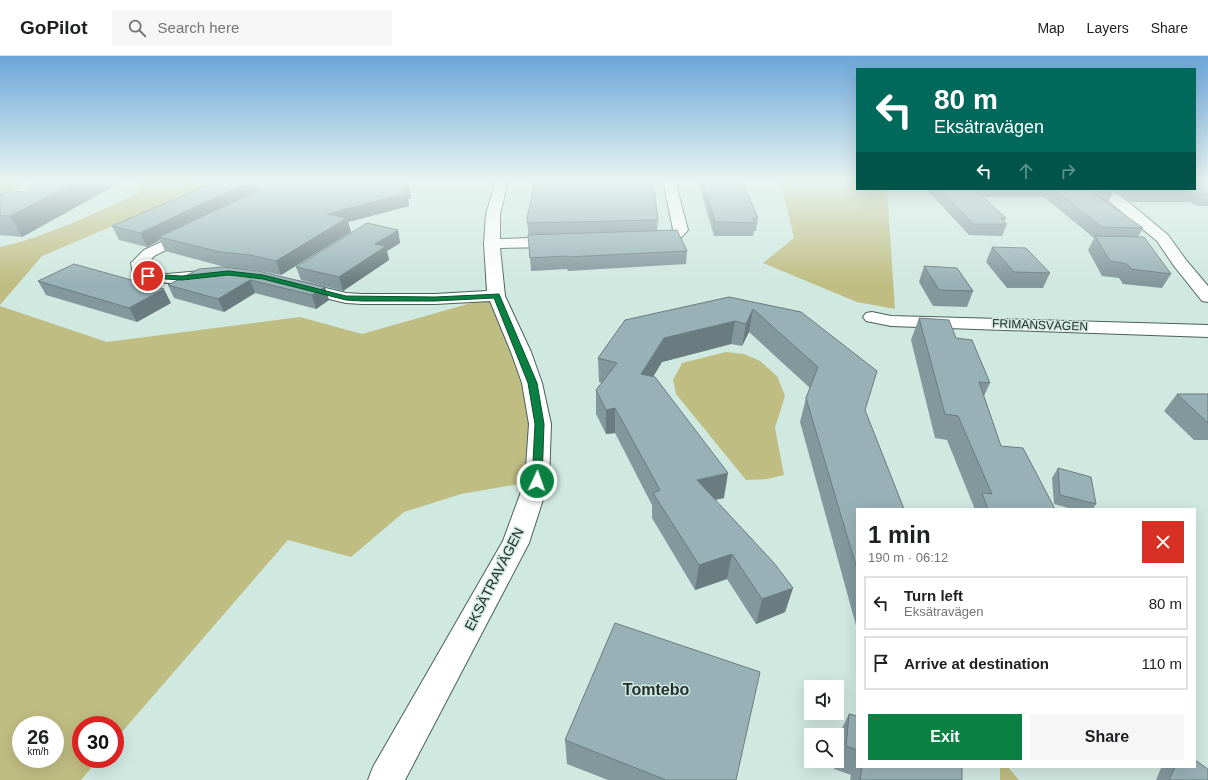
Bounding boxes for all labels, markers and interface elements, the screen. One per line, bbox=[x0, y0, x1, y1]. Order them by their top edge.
search box bbox=[112, 10, 392, 46]
text: GoPilot bbox=[20, 17, 88, 38]
icon: search bbox=[126, 17, 148, 39]
text: Search here bbox=[158, 19, 239, 36]
text: Map bbox=[1037, 20, 1065, 36]
text: Layers bbox=[1087, 20, 1129, 36]
text: Share bbox=[1151, 20, 1188, 36]
icon: left bbox=[868, 84, 920, 136]
text: 80 m bbox=[934, 84, 998, 115]
text: Eksätravägen bbox=[934, 117, 1044, 137]
icon: left bbox=[973, 160, 995, 182]
icon: ahead bbox=[1015, 160, 1037, 182]
icon: right bbox=[1057, 160, 1079, 182]
pin bbox=[131, 259, 165, 293]
icon: arrive bbox=[137, 265, 159, 287]
street label: FRIMANSVÄGEN bbox=[992, 316, 1088, 334]
position arrow bbox=[516, 460, 558, 502]
text: 1 min bbox=[868, 521, 931, 548]
button: close bbox=[1142, 521, 1184, 563]
street label: EKSÄTRAVÄGEN bbox=[461, 525, 527, 633]
text: 190 m · 06:12 bbox=[868, 550, 948, 565]
text: Turn left bbox=[904, 587, 963, 604]
icon: left bbox=[870, 592, 892, 614]
text: 80 m bbox=[1149, 595, 1182, 612]
text: Eksätravägen bbox=[904, 604, 984, 619]
icon: arrive bbox=[870, 652, 892, 674]
text: Arrive at destination bbox=[904, 655, 1049, 672]
text: 110 m bbox=[1141, 655, 1182, 672]
map controls bbox=[804, 680, 844, 768]
button: sound bbox=[804, 680, 844, 720]
district label: Tomtebo bbox=[623, 681, 689, 698]
button: Exit bbox=[868, 714, 1022, 760]
button: Share bbox=[1030, 714, 1184, 760]
speed limit sign: 30 bbox=[72, 716, 124, 768]
text: 26 bbox=[27, 726, 49, 748]
button: search bbox=[804, 728, 844, 768]
text: km/h bbox=[27, 746, 49, 757]

